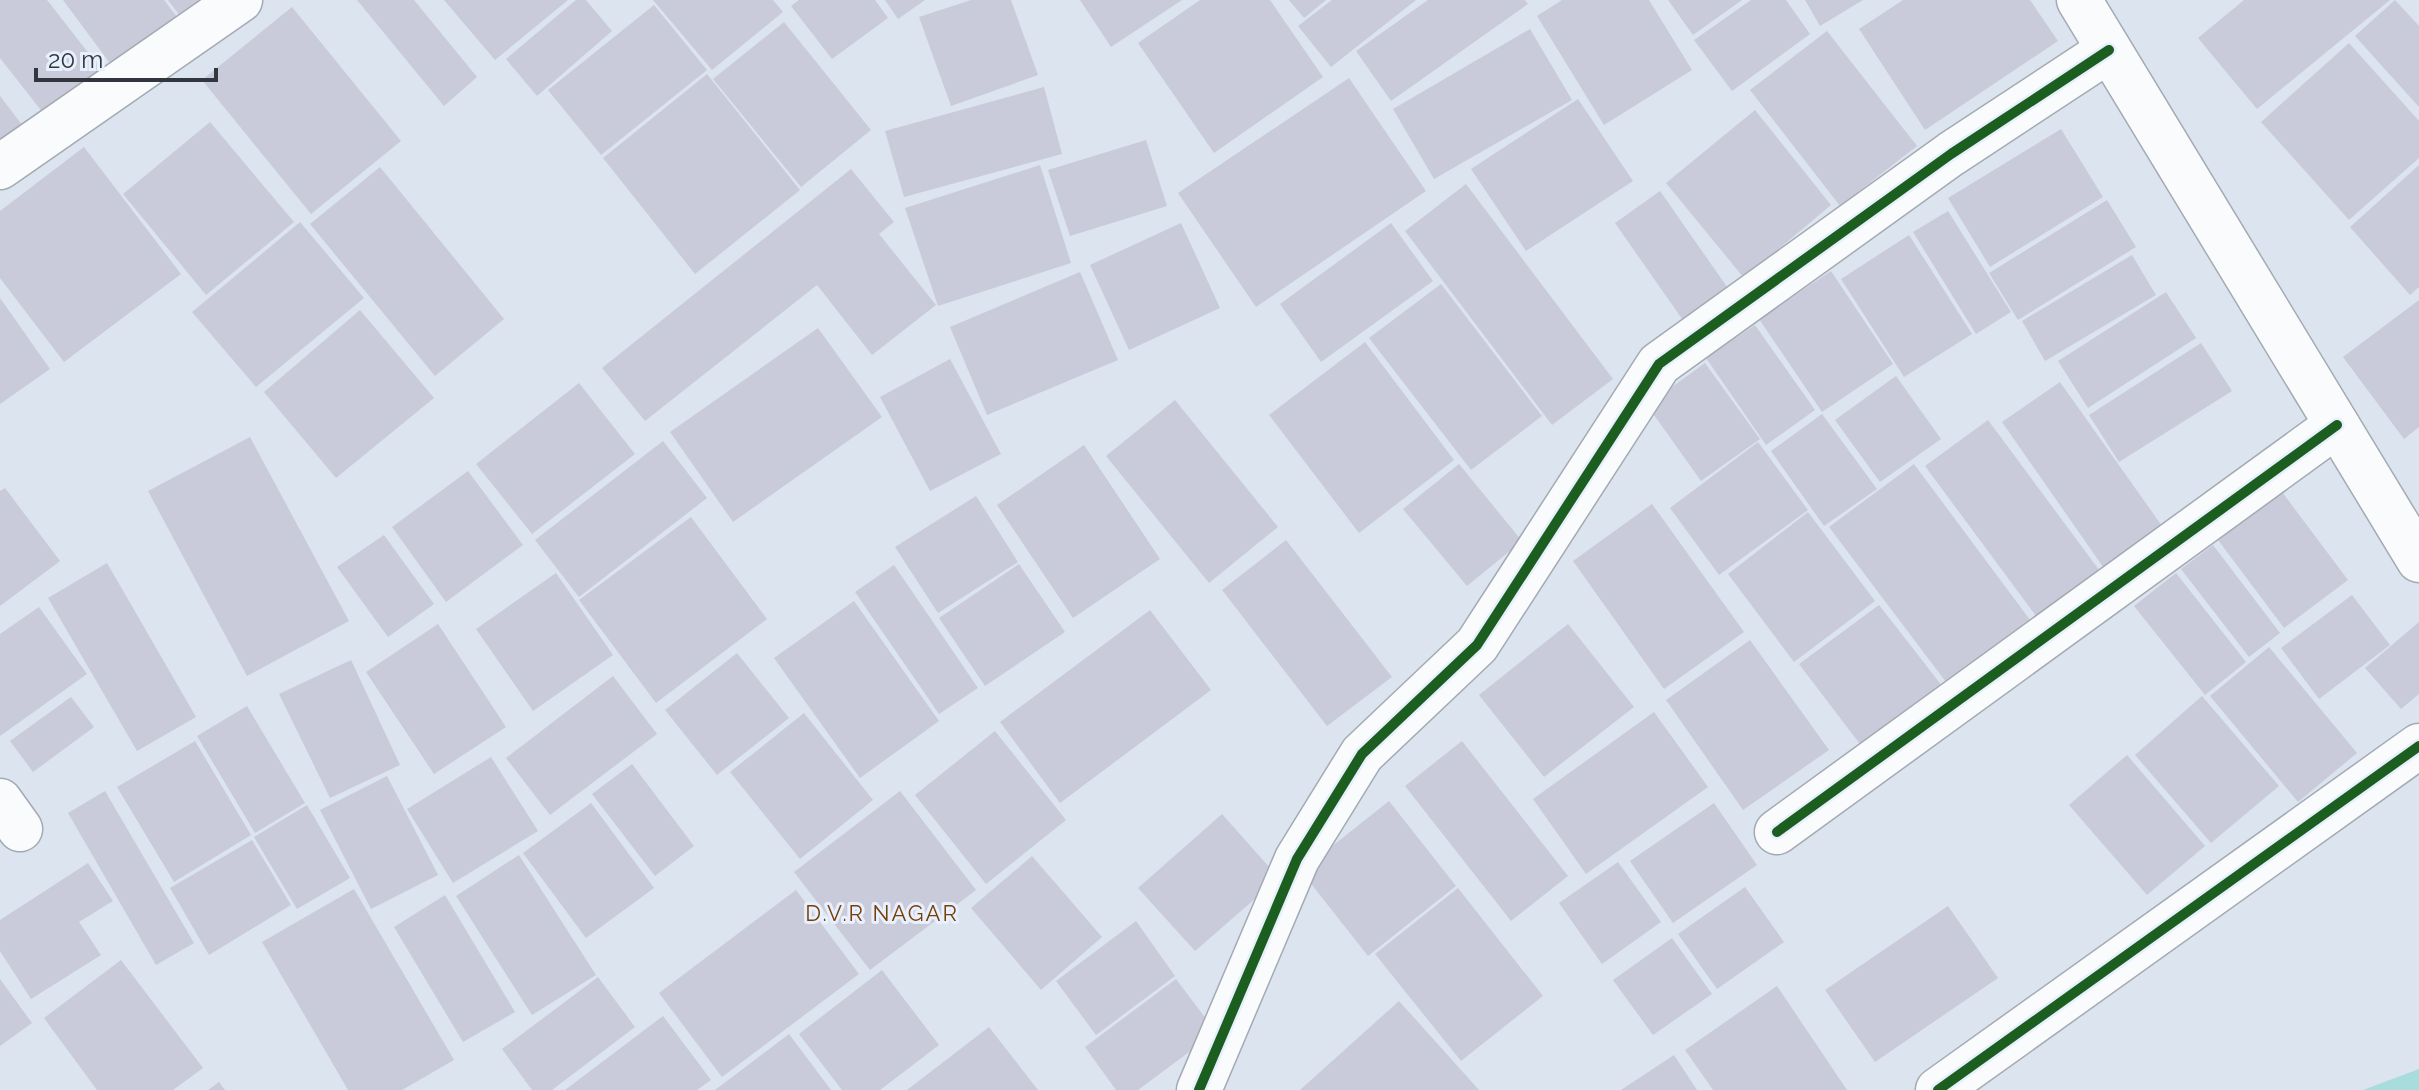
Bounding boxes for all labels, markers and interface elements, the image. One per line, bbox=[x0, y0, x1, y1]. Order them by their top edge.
scale bar bbox=[36, 32, 216, 82]
text: 20 m bbox=[48, 45, 103, 74]
district label: D.V.R NAGAR bbox=[805, 900, 959, 926]

